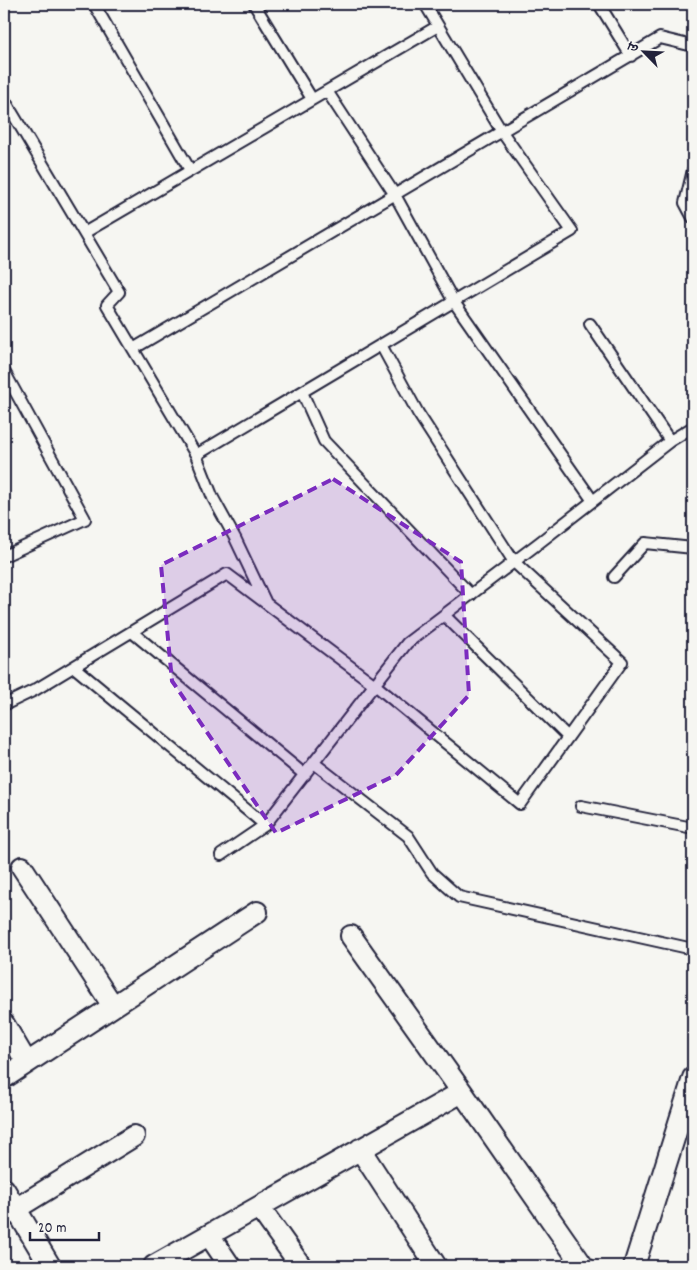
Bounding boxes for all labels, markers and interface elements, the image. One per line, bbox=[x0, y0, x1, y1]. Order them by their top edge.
north arrow bbox=[620, 28, 670, 78]
text: उ bbox=[623, 39, 645, 56]
scale bar bbox=[30, 1210, 99, 1242]
text: 20 m bbox=[38, 1218, 66, 1240]

